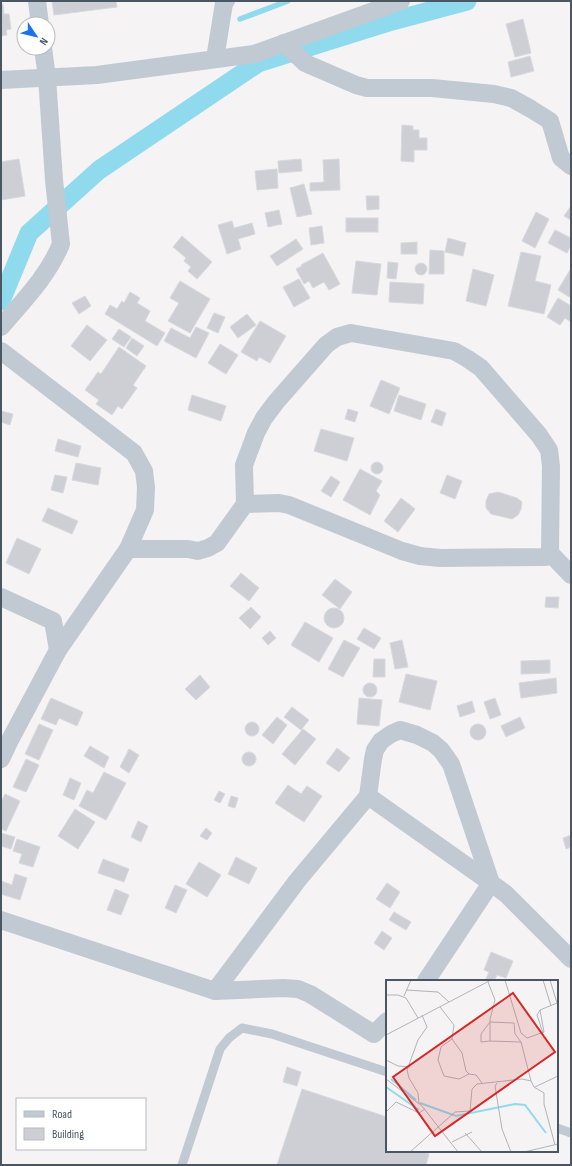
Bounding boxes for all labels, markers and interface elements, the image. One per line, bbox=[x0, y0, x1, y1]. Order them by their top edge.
north arrow bbox=[16, 16, 56, 56]
text: N bbox=[37, 35, 51, 48]
inset map bbox=[386, 980, 558, 1152]
legend bbox=[16, 1098, 146, 1150]
text: Road bbox=[52, 1107, 72, 1122]
text: Building bbox=[52, 1127, 84, 1142]

